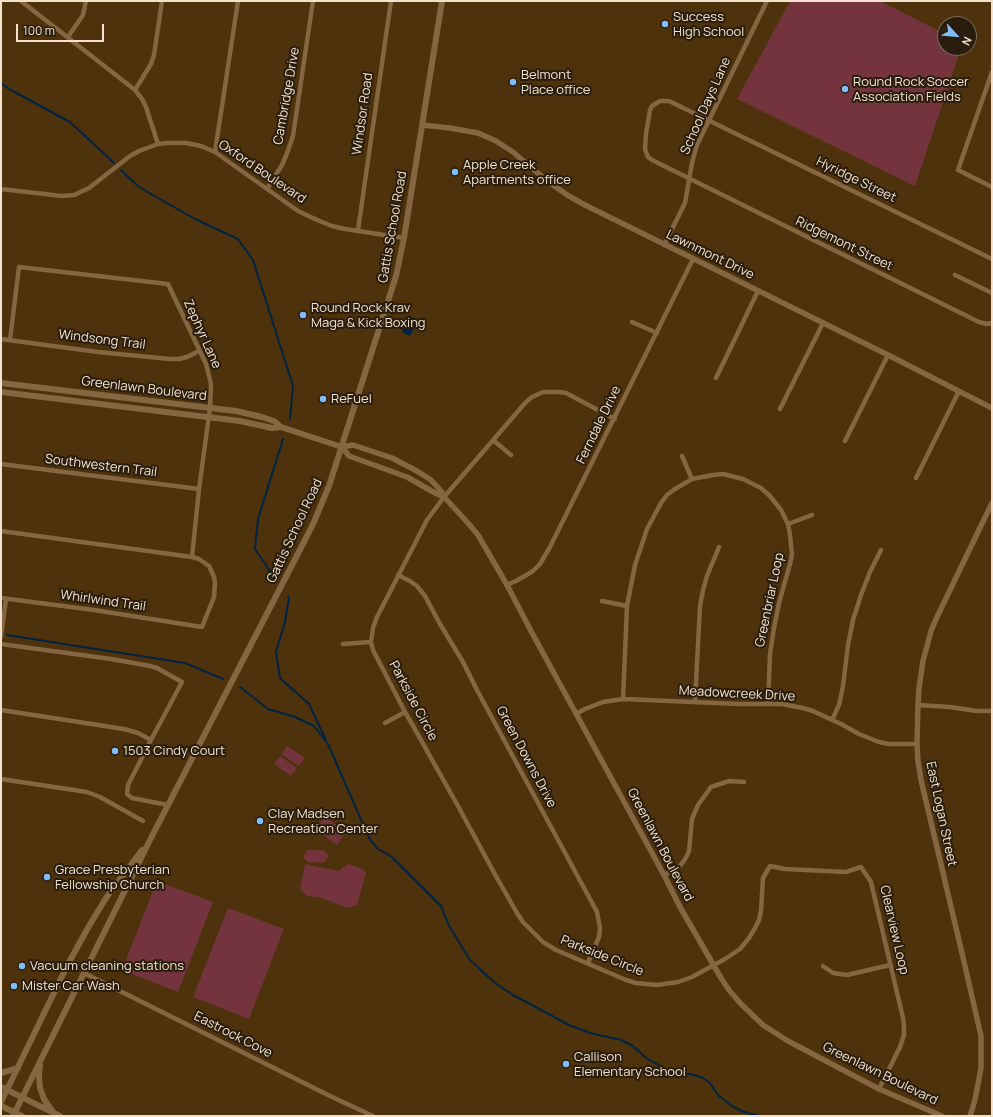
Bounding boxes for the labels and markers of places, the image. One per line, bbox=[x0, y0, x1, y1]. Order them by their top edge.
place label: Success High School bbox=[673, 9, 744, 40]
marker: Success High School bbox=[660, 19, 670, 29]
place label: Belmont Place office bbox=[521, 67, 590, 98]
place label: Round Rock Soccer Association Fields bbox=[853, 74, 969, 105]
marker: Belmont Place office bbox=[508, 77, 518, 87]
marker: Round Rock Soccer Association Fields bbox=[840, 84, 850, 94]
place label: Apple Creek Apartments office bbox=[463, 157, 571, 188]
marker: Apple Creek Apartments office bbox=[450, 167, 460, 177]
place label: Round Rock Krav Maga & Kick Boxing bbox=[311, 300, 426, 331]
marker: Round Rock Krav Maga & Kick Boxing bbox=[298, 310, 308, 320]
place label: ReFuel bbox=[331, 391, 372, 407]
marker: ReFuel bbox=[318, 394, 328, 404]
place label: 1503 Cindy Court bbox=[123, 743, 225, 759]
marker: 1503 Cindy Court bbox=[110, 746, 120, 756]
place label: Clay Madsen Recreation Center bbox=[268, 806, 378, 837]
marker: Clay Madsen Recreation Center bbox=[255, 816, 265, 826]
place label: Grace Presbyterian Fellowship Church bbox=[55, 862, 170, 893]
marker: Grace Presbyterian Fellowship Church bbox=[42, 872, 52, 882]
place label: Vacuum cleaning stations bbox=[30, 958, 184, 974]
marker: Vacuum cleaning stations bbox=[17, 961, 27, 971]
place label: Mister Car Wash bbox=[22, 978, 120, 994]
marker: Mister Car Wash bbox=[9, 981, 19, 991]
place label: Callison Elementary School bbox=[574, 1049, 686, 1080]
marker: Callison Elementary School bbox=[561, 1059, 571, 1069]

